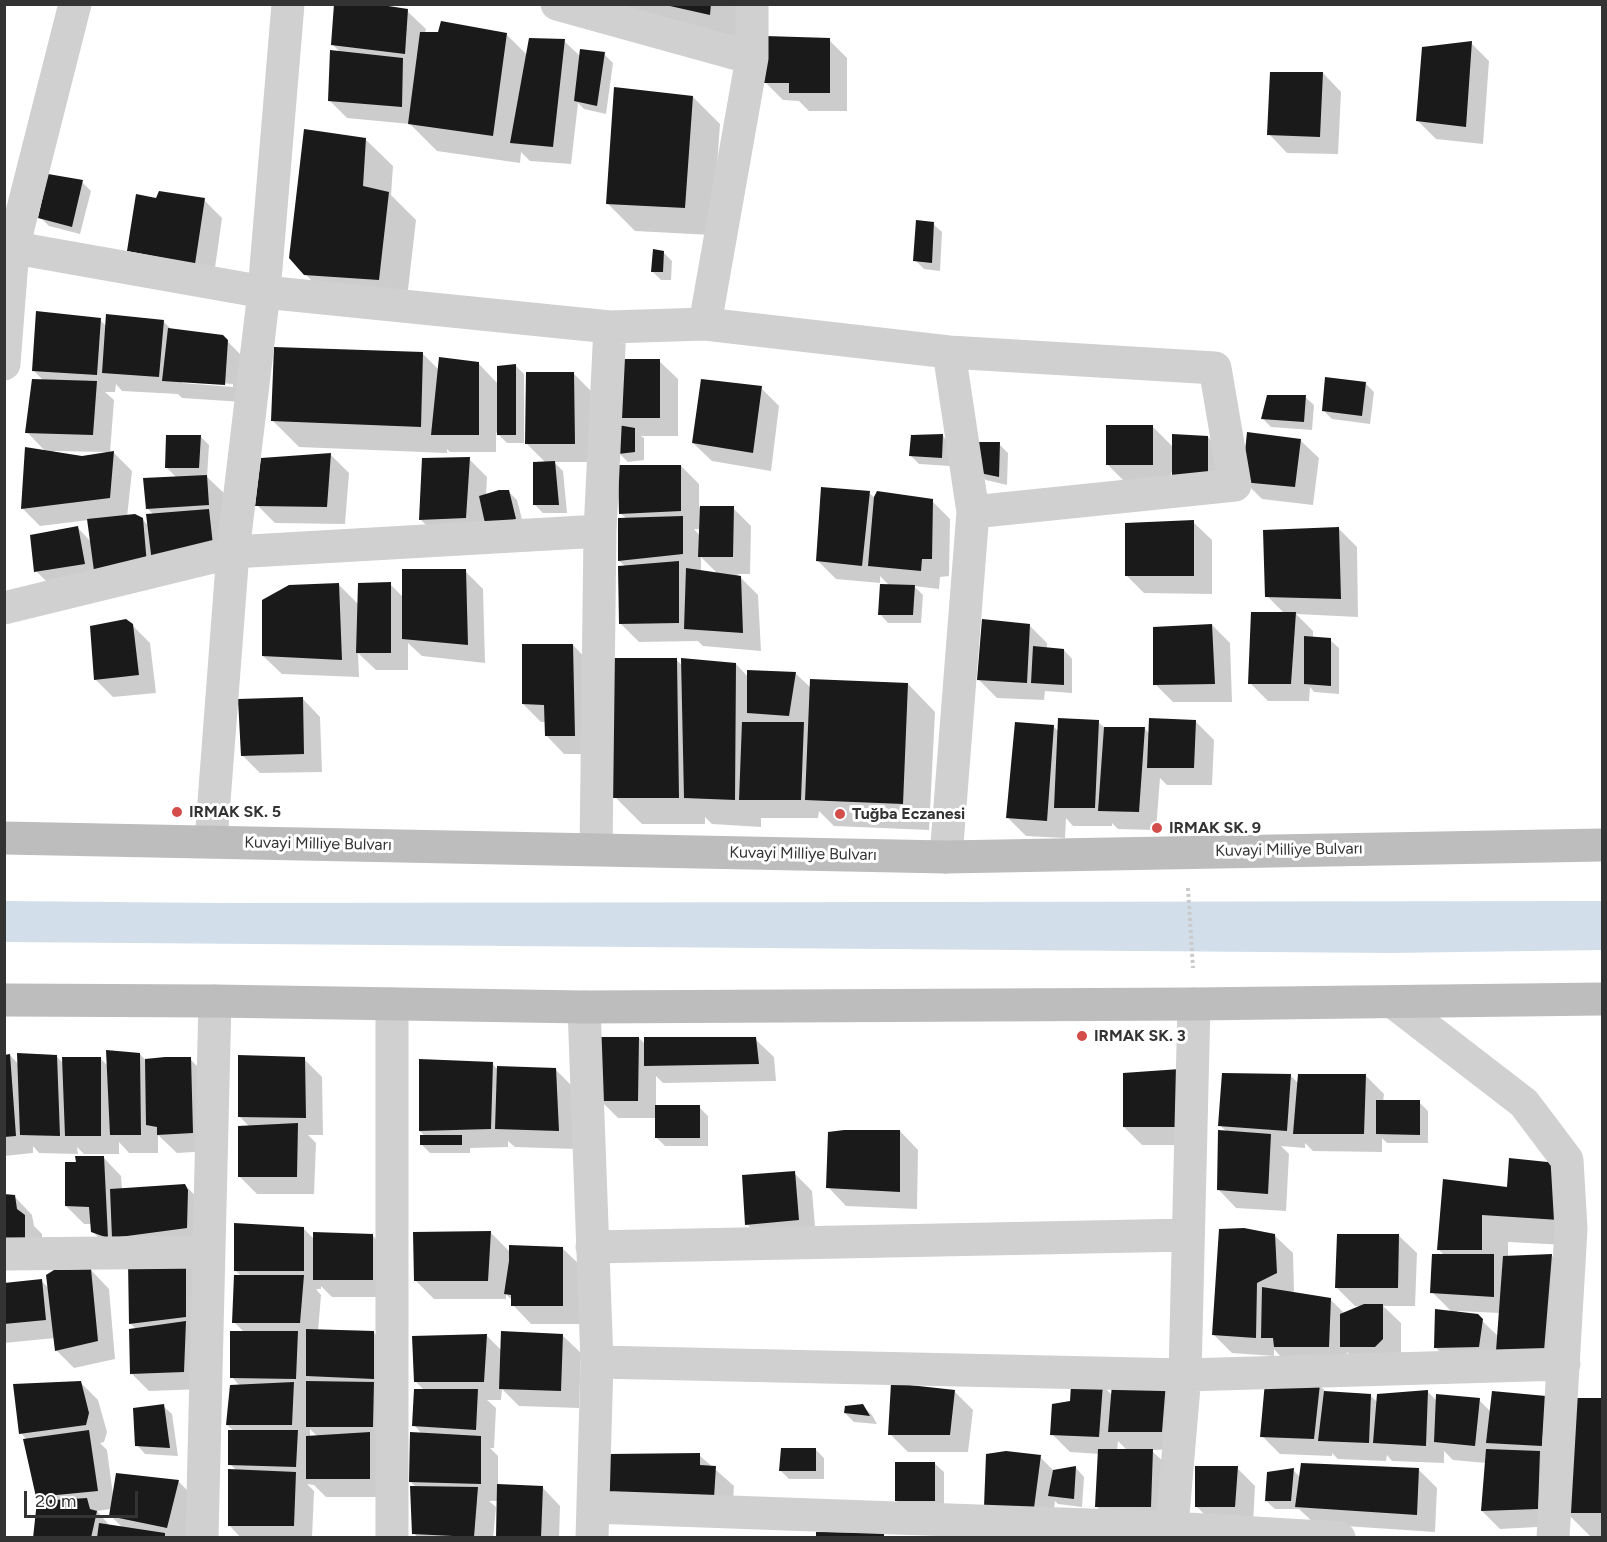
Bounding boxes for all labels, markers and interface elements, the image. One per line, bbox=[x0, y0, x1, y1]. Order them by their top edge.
place label: IRMAK SK. 5 bbox=[189, 802, 281, 822]
place label: Tuğba Eczanesi bbox=[852, 804, 965, 824]
marker: IRMAK SK. 5 bbox=[170, 805, 184, 819]
marker: Tuğba Eczanesi bbox=[833, 807, 847, 821]
place label: IRMAK SK. 9 bbox=[1169, 818, 1261, 838]
marker: IRMAK SK. 9 bbox=[1150, 821, 1164, 835]
street label: Kuvayi Milliye Bulvarı bbox=[244, 833, 392, 855]
street label: Kuvayi Milliye Bulvarı bbox=[1215, 839, 1363, 861]
street label: Kuvayi Milliye Bulvarı bbox=[729, 843, 877, 865]
place label: IRMAK SK. 3 bbox=[1094, 1026, 1186, 1046]
marker: IRMAK SK. 3 bbox=[1075, 1029, 1089, 1043]
scale bar bbox=[27, 1479, 141, 1517]
text: 20 m bbox=[35, 1490, 76, 1512]

